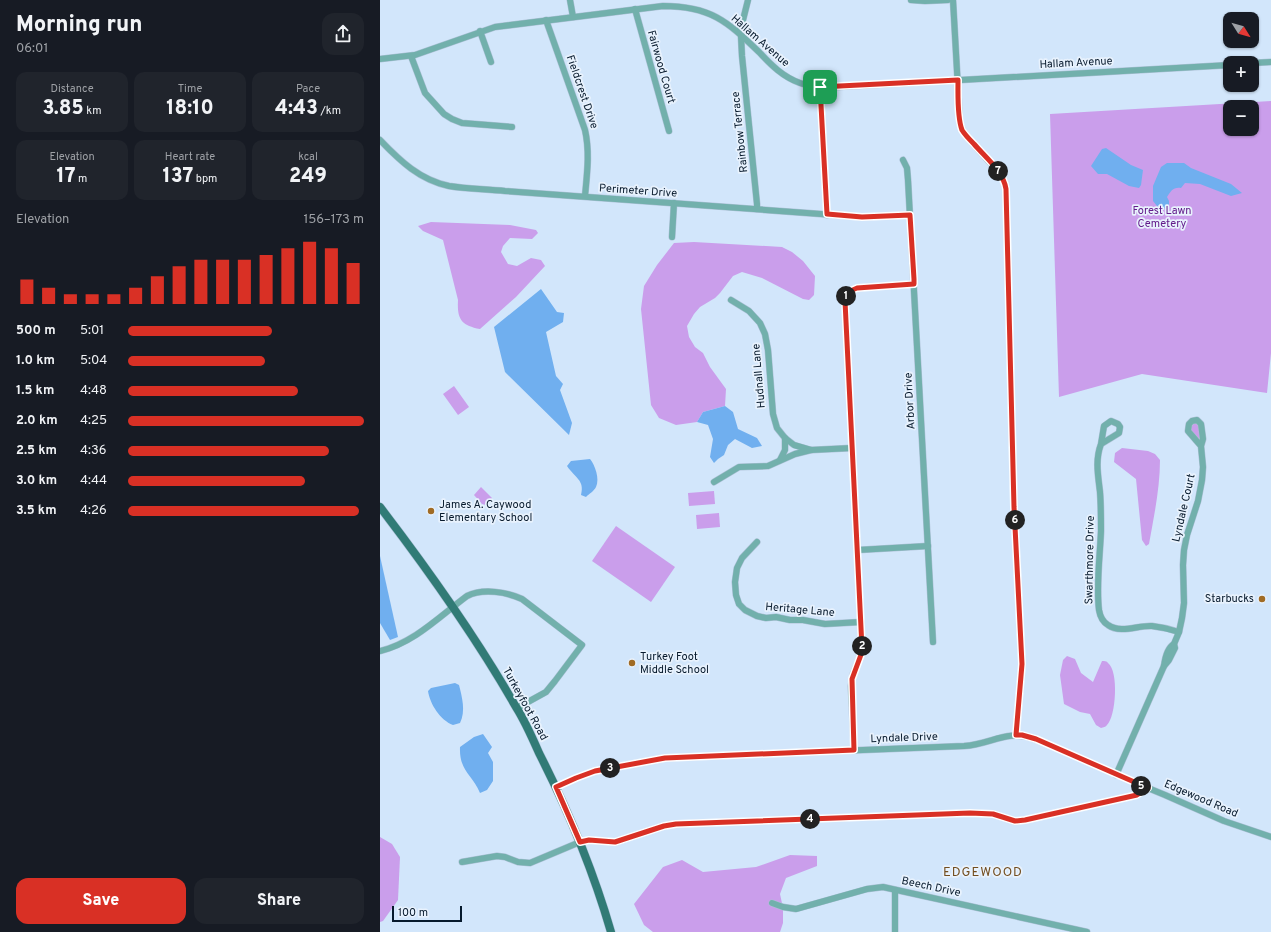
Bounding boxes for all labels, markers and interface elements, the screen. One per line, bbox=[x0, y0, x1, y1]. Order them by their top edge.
text: Morning run bbox=[16, 12, 142, 39]
street label: Hallam Avenue bbox=[728, 12, 792, 70]
north arrow bbox=[1223, 12, 1259, 48]
map controls bbox=[1223, 12, 1259, 136]
button: share bbox=[322, 13, 364, 55]
street label: Fairwood Court bbox=[644, 29, 678, 105]
text: 06:01 bbox=[16, 41, 48, 57]
street label: Fieldcrest Drive bbox=[563, 53, 601, 131]
street label: Hallam Avenue bbox=[1039, 54, 1113, 72]
button: + bbox=[1223, 56, 1259, 92]
pin bbox=[803, 70, 837, 104]
icon: arrive bbox=[809, 76, 831, 98]
text: Distance bbox=[50, 82, 94, 96]
text: Time bbox=[178, 82, 202, 96]
text: Pace bbox=[296, 82, 320, 96]
street label: Rainbow Terrace bbox=[729, 91, 751, 173]
text: 3.85 bbox=[42, 96, 84, 122]
text: 18:10 bbox=[166, 96, 214, 122]
text: 4:43 bbox=[275, 96, 318, 122]
button: − bbox=[1223, 100, 1259, 136]
text: km bbox=[84, 104, 102, 118]
text: /km bbox=[318, 104, 341, 118]
text: Elevation bbox=[49, 150, 95, 164]
text: Heart rate bbox=[165, 150, 215, 164]
text: kcal bbox=[298, 150, 318, 164]
pin: 7 bbox=[988, 161, 1008, 181]
text: 17 bbox=[57, 164, 76, 190]
text: 137 bbox=[163, 164, 193, 190]
text: 249 bbox=[289, 164, 327, 190]
text: 7 bbox=[995, 164, 1001, 178]
text: m bbox=[76, 172, 87, 186]
text: bpm bbox=[193, 172, 217, 186]
street label: Perimeter Drive bbox=[598, 181, 678, 201]
park label: Forest Lawn Cemetery bbox=[1133, 204, 1191, 231]
text: Elevation bbox=[16, 212, 69, 228]
text: 156–173 m bbox=[303, 212, 364, 228]
pin: 1 bbox=[836, 286, 856, 306]
text: 1 bbox=[844, 289, 848, 303]
text: 500 m bbox=[16, 323, 56, 339]
text: 5:01 bbox=[80, 323, 104, 339]
street label: Hudnall Lane bbox=[749, 343, 769, 409]
text: 1.0 km bbox=[16, 353, 55, 369]
text: 5:04 bbox=[80, 353, 107, 369]
street label: Arbor Drive bbox=[902, 372, 918, 430]
text: 1.5 km bbox=[16, 383, 54, 399]
text: 4:48 bbox=[80, 383, 107, 399]
text: 2.0 km bbox=[16, 413, 58, 429]
text: 4:25 bbox=[80, 413, 107, 429]
text: 2.5 km bbox=[16, 443, 57, 459]
text: 4:36 bbox=[80, 443, 107, 459]
text: 3.0 km bbox=[16, 473, 57, 489]
text: 4:44 bbox=[80, 473, 107, 489]
street label: Lyndale Court bbox=[1169, 473, 1199, 543]
place label: James A. Caywood Elementary School bbox=[439, 498, 532, 525]
text: 3.5 km bbox=[16, 503, 57, 519]
text: 4:26 bbox=[80, 503, 107, 519]
marker: James A. Caywood Elementary School bbox=[426, 506, 436, 516]
pin: 6 bbox=[1005, 510, 1025, 530]
text: 6 bbox=[1012, 513, 1018, 527]
street label: Swarthmore Drive bbox=[1082, 515, 1098, 604]
place label: Starbucks bbox=[1205, 592, 1254, 606]
marker: Starbucks bbox=[1257, 594, 1267, 604]
street label: Heritage Lane bbox=[765, 600, 835, 620]
pin: 2 bbox=[852, 636, 872, 656]
text: 2 bbox=[859, 639, 865, 653]
place label: Turkey Foot Middle School bbox=[640, 650, 709, 677]
marker: Turkey Foot Middle School bbox=[627, 658, 637, 668]
street label: Turkeyfoot Road bbox=[499, 665, 551, 743]
street label: Lyndale Drive bbox=[870, 730, 938, 746]
pin: 3 bbox=[600, 758, 620, 778]
text: 3 bbox=[607, 761, 613, 775]
pin: 5 bbox=[1131, 776, 1151, 796]
street label: Edgewood Road bbox=[1162, 777, 1240, 821]
text: 5 bbox=[1138, 779, 1144, 793]
pin: 4 bbox=[800, 809, 820, 829]
text: 4 bbox=[806, 812, 814, 826]
district label: EDGEWOOD bbox=[943, 865, 1023, 881]
street label: Beech Drive bbox=[900, 874, 962, 900]
button: Save bbox=[16, 878, 186, 924]
button: Share bbox=[194, 878, 364, 924]
scale bar bbox=[392, 904, 462, 923]
text: 100 m bbox=[398, 906, 428, 920]

